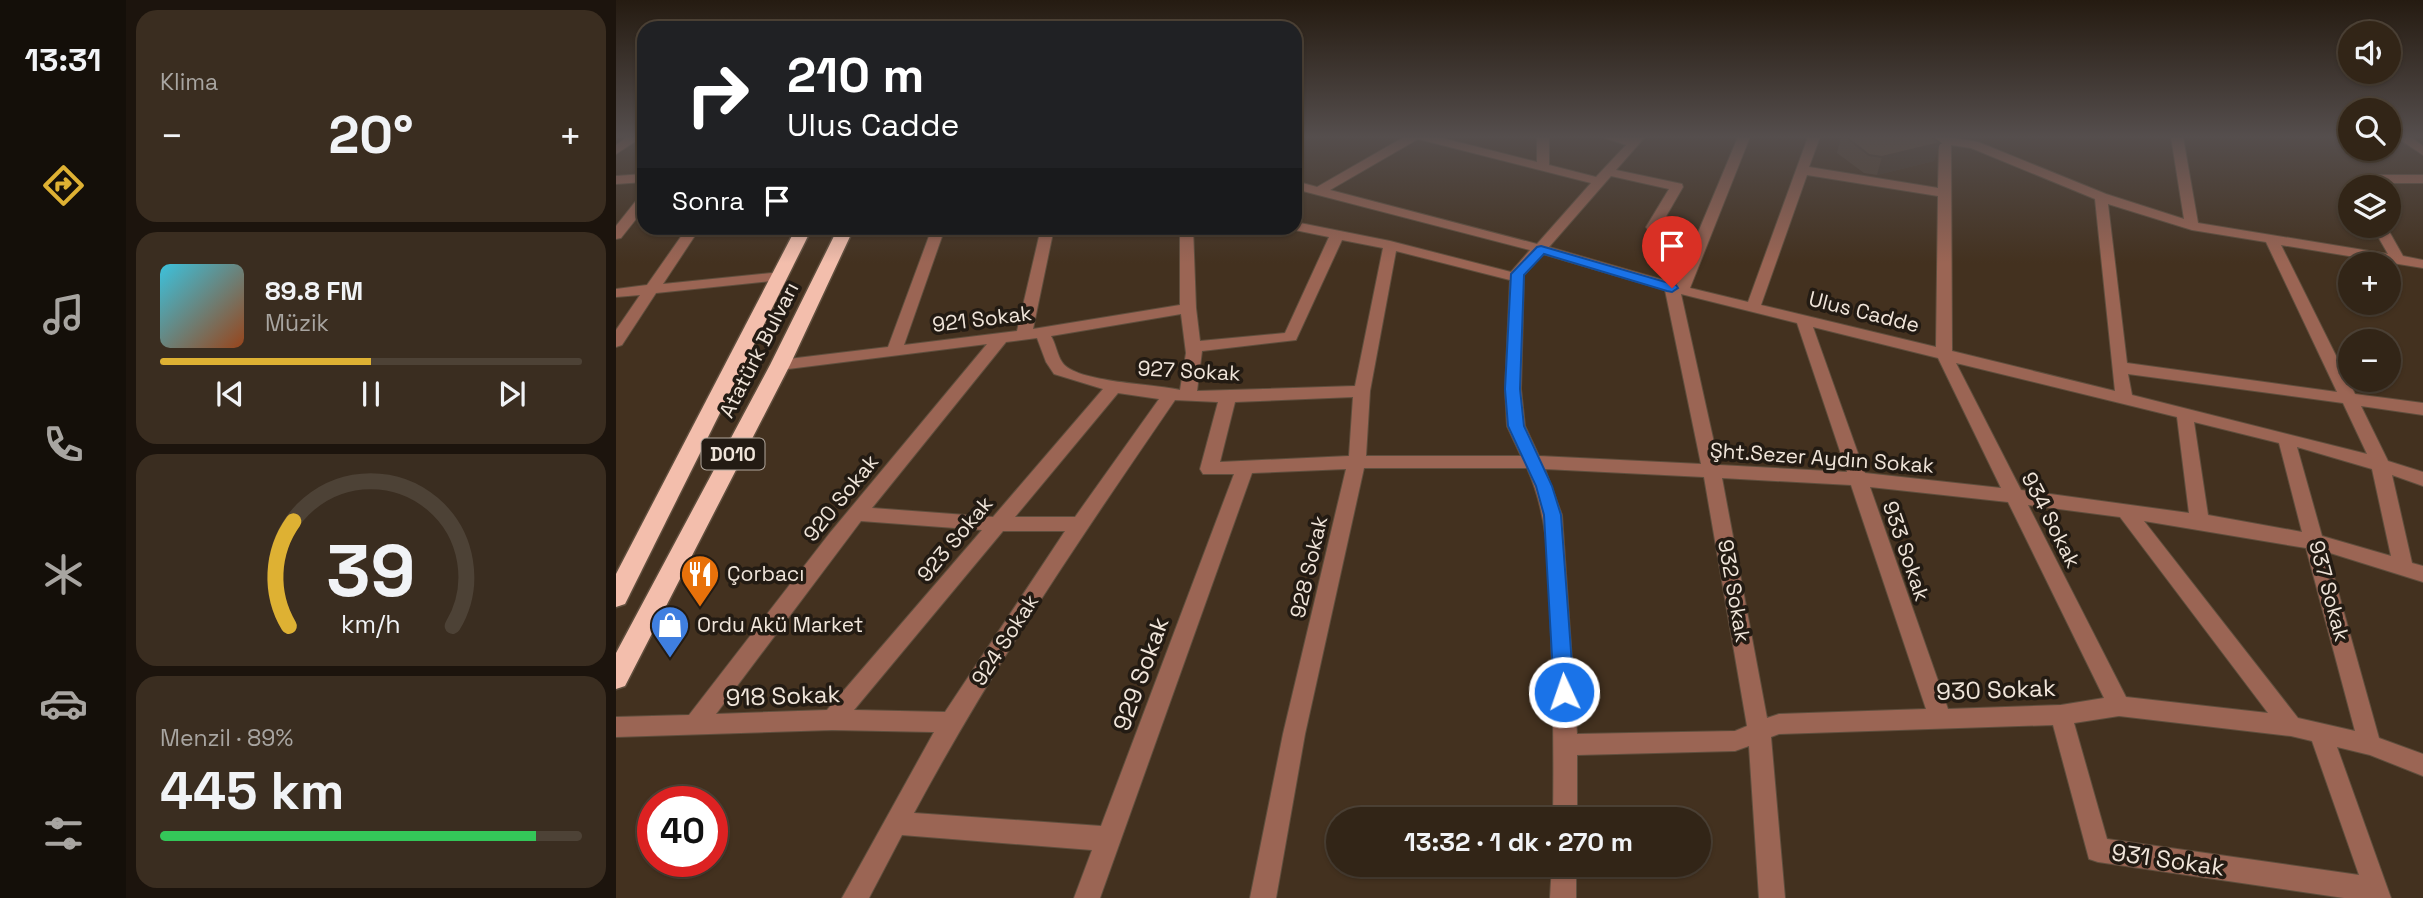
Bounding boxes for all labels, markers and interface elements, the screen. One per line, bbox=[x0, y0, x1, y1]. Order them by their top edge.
map controls bbox=[2338, 21, 2401, 392]
button: sound bbox=[2338, 21, 2401, 84]
text: 13:31 bbox=[25, 40, 101, 80]
text: 210 m bbox=[787, 44, 924, 106]
icon: right bbox=[672, 49, 763, 140]
text: Klima bbox=[160, 67, 218, 97]
button: search bbox=[2338, 98, 2401, 161]
text: 20° bbox=[328, 102, 414, 168]
text: Ulus Cadde bbox=[787, 105, 960, 145]
text: − bbox=[160, 112, 184, 160]
text: + bbox=[558, 112, 582, 160]
icon: directions bbox=[39, 161, 88, 210]
button: layers bbox=[2338, 175, 2401, 238]
icon: arrive bbox=[758, 182, 796, 220]
text: Sonra bbox=[672, 184, 744, 218]
pin bbox=[1642, 216, 1702, 288]
icon: arrive bbox=[1653, 227, 1691, 265]
button: + bbox=[2338, 252, 2401, 315]
text: 89.8 FM bbox=[265, 274, 363, 308]
street label: Atatürk Bulvarı bbox=[713, 277, 804, 422]
street label: Ulus Cadde bbox=[1806, 285, 1922, 338]
icon: music bbox=[39, 290, 88, 339]
street label: 921 Sokak bbox=[931, 299, 1033, 338]
text: Müzik bbox=[265, 308, 329, 338]
button: − bbox=[2338, 329, 2401, 392]
street label: 927 Sokak bbox=[1137, 354, 1241, 387]
icon: previous bbox=[211, 375, 249, 413]
icon: pause bbox=[352, 375, 390, 413]
icon: next bbox=[493, 375, 531, 413]
icon: phone bbox=[39, 420, 88, 469]
street label: Şht.Sezer Aydın Sokak bbox=[1709, 436, 1935, 479]
road number: D010 bbox=[702, 438, 764, 470]
street label: 920 Sokak bbox=[797, 449, 884, 547]
street label: 934 Sokak bbox=[2016, 467, 2087, 572]
street label: 923 Sokak bbox=[911, 490, 998, 587]
street label: 933 Sokak bbox=[1877, 497, 1936, 604]
street label: 928 Sokak bbox=[1284, 513, 1333, 621]
text: 39 bbox=[326, 524, 416, 617]
street label: 932 Sokak bbox=[1712, 537, 1757, 644]
street label: 937 Sokak bbox=[2303, 538, 2356, 644]
icon: climate bbox=[39, 550, 88, 599]
restaurant icon: Çorbacı bbox=[679, 553, 721, 608]
place label: Çorbacı bbox=[727, 560, 804, 587]
street label: 924 Sokak bbox=[965, 589, 1044, 691]
shop icon: Ordu Akü Market bbox=[649, 604, 691, 659]
text: km/h bbox=[341, 608, 401, 640]
place label: Ordu Akü Market bbox=[697, 611, 863, 638]
street label: 929 Sokak bbox=[1106, 613, 1175, 735]
position arrow bbox=[1527, 655, 1601, 729]
street label: 930 Sokak bbox=[1936, 672, 2056, 707]
street label: 918 Sokak bbox=[725, 678, 841, 713]
icon: car bbox=[39, 679, 88, 728]
text: Menzil · 89% bbox=[160, 723, 293, 753]
text: 445 km bbox=[160, 758, 344, 824]
speed limit sign: 40 bbox=[637, 786, 728, 877]
icon: filters bbox=[39, 809, 88, 858]
text: 13:32 · 1 dk · 270 m bbox=[1404, 825, 1633, 859]
street label: 931 Sokak bbox=[2110, 836, 2227, 883]

